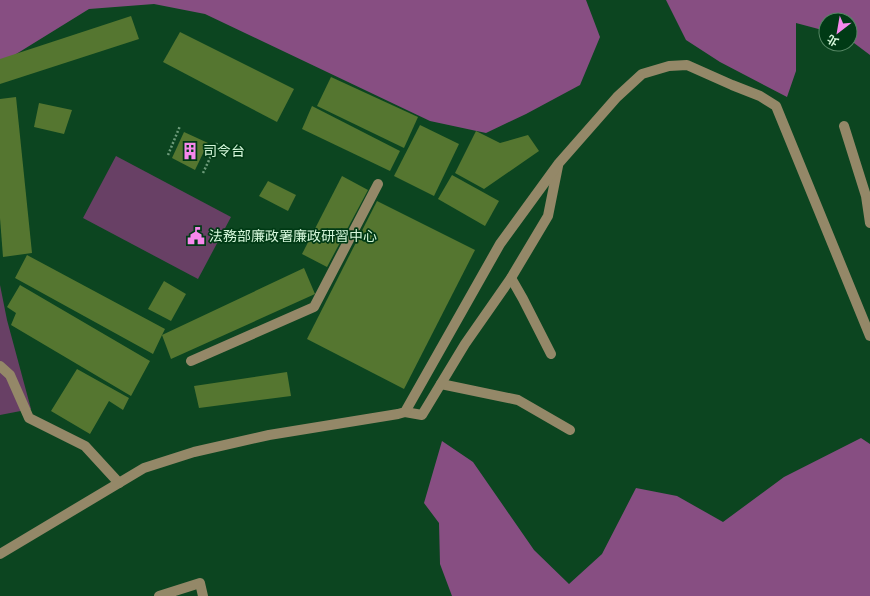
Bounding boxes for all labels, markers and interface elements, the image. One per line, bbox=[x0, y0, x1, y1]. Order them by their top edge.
north arrow bbox=[818, 12, 858, 52]
text: 北 bbox=[825, 33, 841, 49]
building icon: 司令台 bbox=[180, 141, 200, 161]
place label: 司令台 bbox=[203, 143, 245, 159]
public building icon: 法務部廉政署廉政研習中心 bbox=[186, 226, 206, 246]
place label: 法務部廉政署廉政研習中心 bbox=[209, 228, 377, 244]

